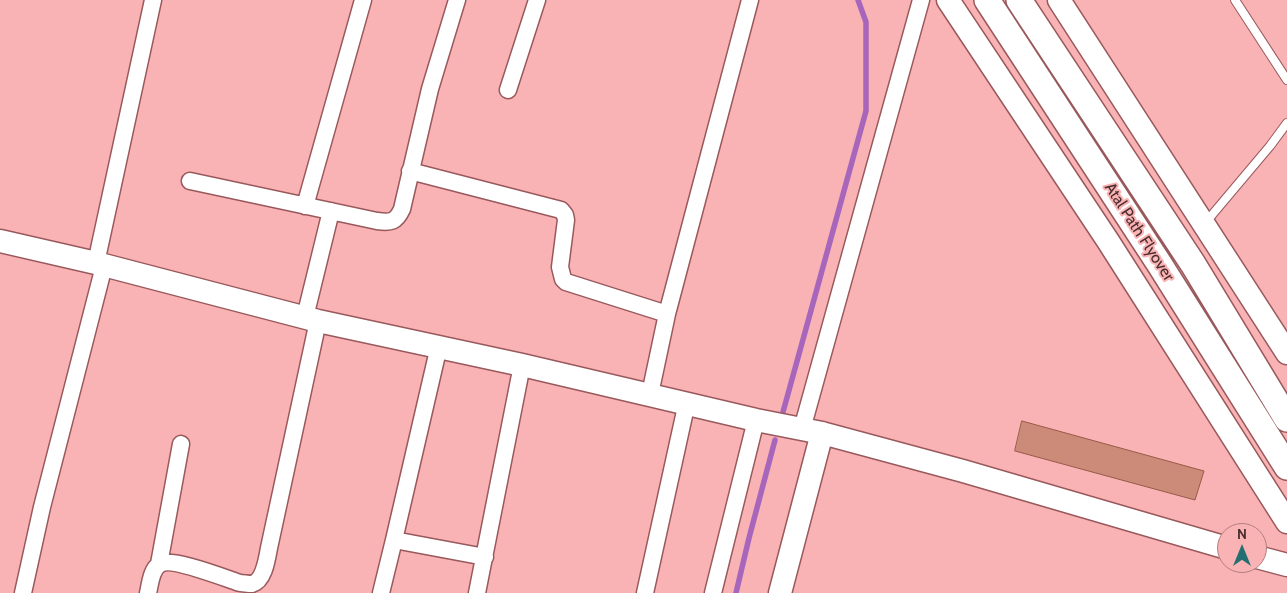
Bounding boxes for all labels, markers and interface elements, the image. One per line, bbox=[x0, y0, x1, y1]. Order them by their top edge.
street label: Atal Path Flyover bbox=[1100, 179, 1178, 285]
north arrow bbox=[1217, 523, 1267, 573]
text: N bbox=[1237, 525, 1247, 543]

